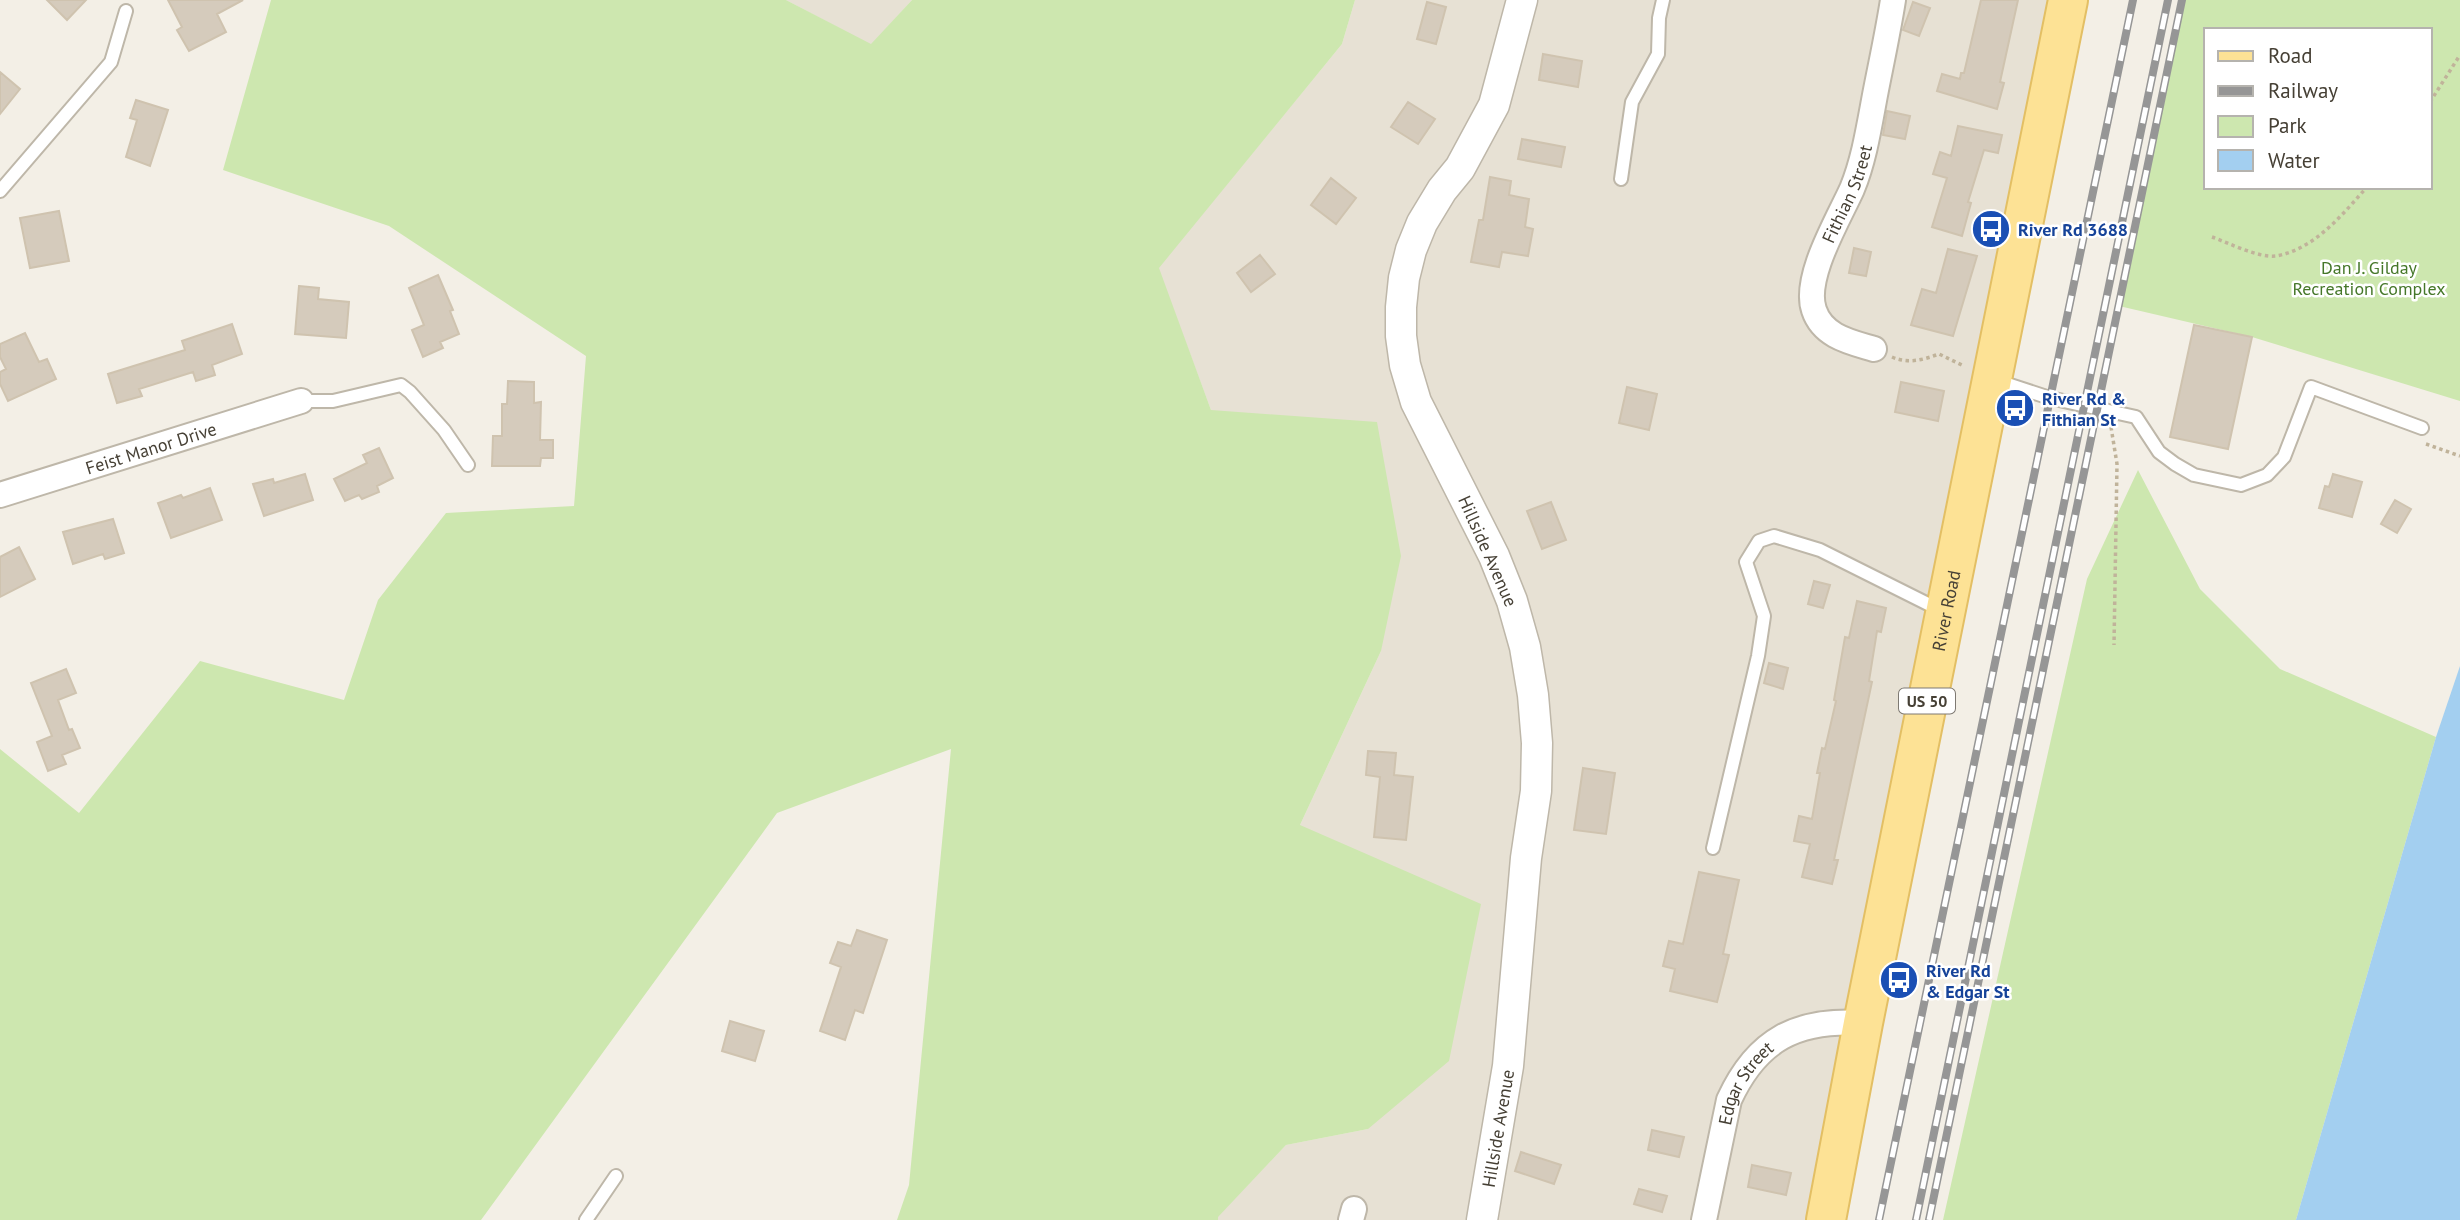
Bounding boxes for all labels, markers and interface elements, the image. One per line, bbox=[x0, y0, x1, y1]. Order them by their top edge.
legend bbox=[2204, 28, 2432, 189]
text: Road bbox=[2268, 42, 2312, 69]
text: Railway bbox=[2268, 77, 2338, 104]
text: Park bbox=[2268, 112, 2307, 139]
street label: Fithian Street bbox=[1816, 142, 1877, 246]
text: Water bbox=[2268, 147, 2320, 174]
bus stop icon: River Rd 3688 bbox=[1970, 208, 2012, 250]
place label: River Rd 3688 bbox=[2018, 218, 2128, 241]
park label: Dan J. Gilday Recreation Complex bbox=[2292, 256, 2446, 300]
bus stop icon: River Rd & Fithian St bbox=[1994, 387, 2036, 429]
place label: River Rd & Fithian St bbox=[2042, 387, 2126, 431]
street label: Feist Manor Drive bbox=[83, 417, 219, 479]
street label: Hillside Avenue bbox=[1453, 492, 1523, 610]
street label: River Road bbox=[1926, 568, 1965, 653]
road number: US 50 bbox=[1899, 688, 1955, 714]
bus stop icon: River Rd & Edgar St bbox=[1878, 959, 1920, 1001]
place label: River Rd & Edgar St bbox=[1926, 959, 2010, 1003]
street label: Edgar Street bbox=[1713, 1036, 1778, 1127]
street label: Hillside Avenue bbox=[1476, 1068, 1519, 1189]

